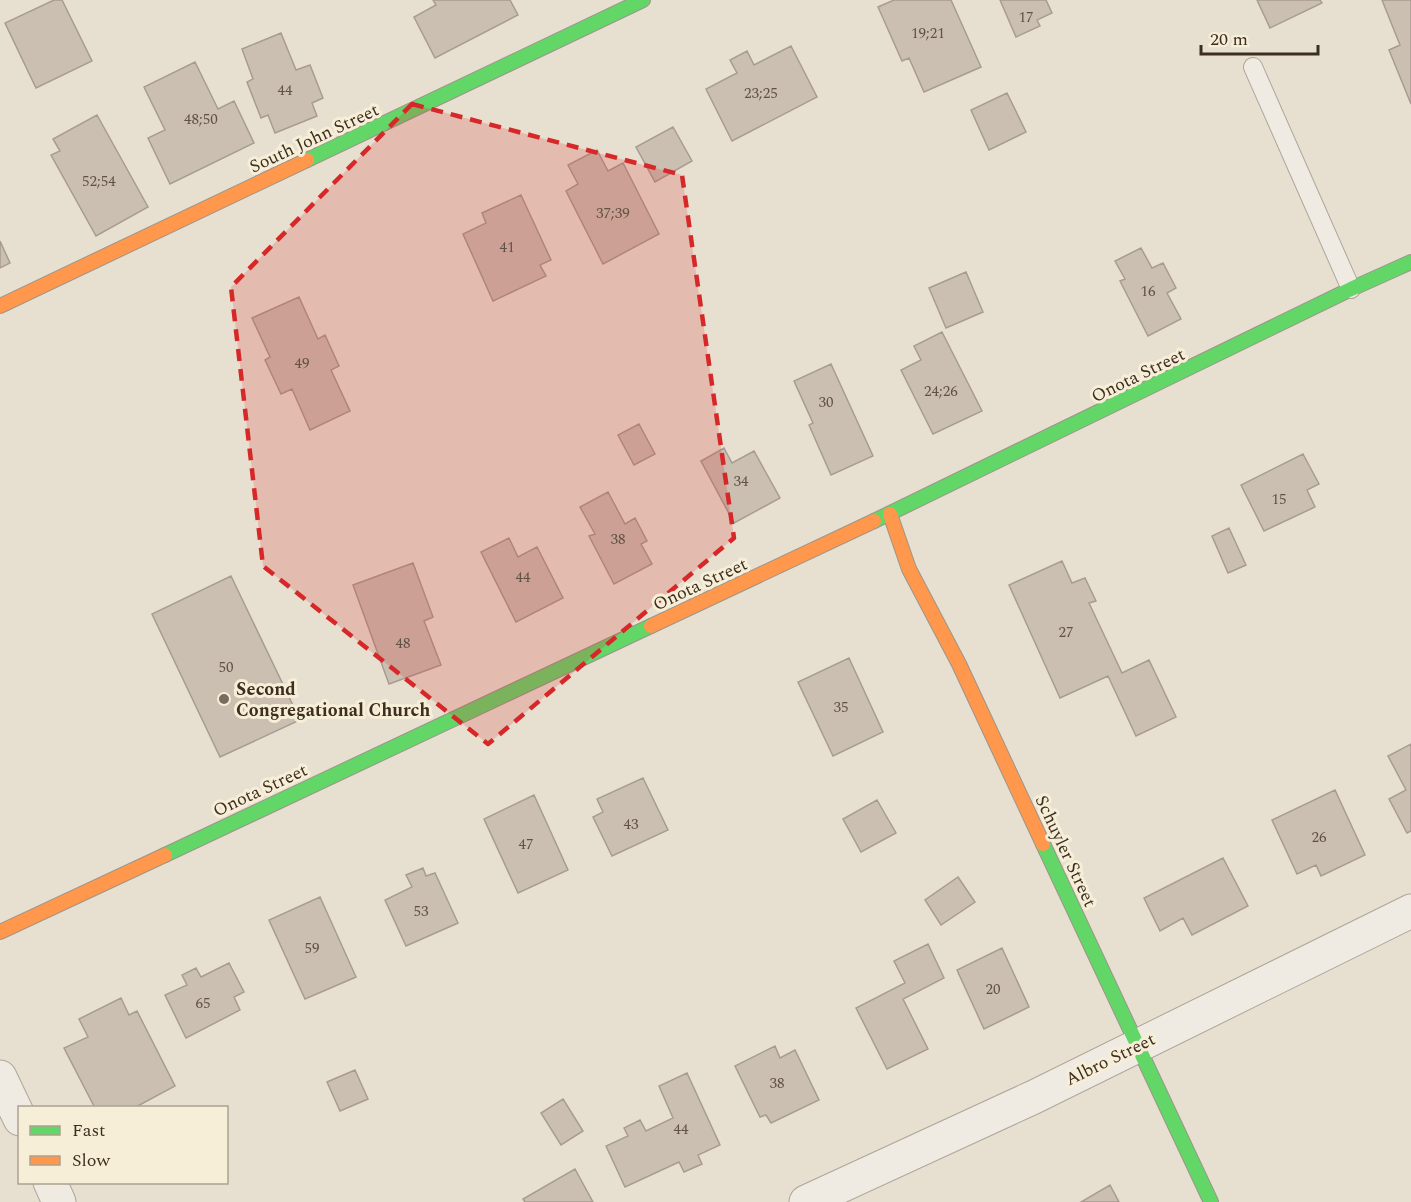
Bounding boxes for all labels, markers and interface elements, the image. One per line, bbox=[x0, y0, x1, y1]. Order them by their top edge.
house number: 17 bbox=[1018, 6, 1034, 29]
scale bar bbox=[1201, 18, 1318, 56]
house number: 19;21 bbox=[911, 22, 945, 45]
text: 20 m bbox=[1210, 26, 1248, 53]
house number: 44 bbox=[277, 79, 293, 102]
house number: 23;25 bbox=[744, 82, 778, 105]
street label: South John Street bbox=[245, 97, 383, 180]
house number: 48;50 bbox=[184, 108, 218, 131]
house number: 52;54 bbox=[82, 170, 116, 193]
house number: 37;39 bbox=[596, 202, 630, 225]
house number: 41 bbox=[499, 236, 515, 259]
house number: 16 bbox=[1140, 280, 1156, 303]
street label: Onota Street bbox=[1087, 341, 1190, 410]
house number: 49 bbox=[294, 352, 310, 375]
house number: 24;26 bbox=[924, 380, 958, 403]
house number: 30 bbox=[818, 391, 834, 414]
house number: 34 bbox=[733, 470, 749, 493]
house number: 15 bbox=[1271, 488, 1287, 511]
house number: 38 bbox=[610, 528, 626, 551]
street label: Onota Street bbox=[648, 551, 752, 618]
house number: 44 bbox=[515, 566, 531, 589]
house number: 27 bbox=[1058, 621, 1074, 644]
house number: 48 bbox=[395, 632, 411, 655]
house number: 50 bbox=[218, 656, 234, 679]
place label: Second Congregational Church bbox=[236, 676, 430, 724]
marker: Second Congregational Church bbox=[217, 692, 231, 706]
house number: 35 bbox=[833, 696, 849, 719]
street label: Onota Street bbox=[208, 757, 312, 824]
street label: Schuyler Street bbox=[1028, 791, 1103, 912]
house number: 43 bbox=[623, 813, 639, 836]
house number: 26 bbox=[1311, 826, 1327, 849]
house number: 47 bbox=[518, 833, 534, 856]
house number: 53 bbox=[413, 900, 429, 923]
house number: 59 bbox=[304, 937, 320, 960]
house number: 20 bbox=[985, 978, 1001, 1001]
house number: 65 bbox=[195, 992, 211, 1015]
street label: Albro Street bbox=[1061, 1026, 1160, 1093]
house number: 38 bbox=[769, 1072, 785, 1095]
legend bbox=[18, 1106, 228, 1184]
text: Fast bbox=[72, 1117, 105, 1144]
house number: 44 bbox=[673, 1118, 689, 1141]
text: Slow bbox=[72, 1147, 111, 1174]

